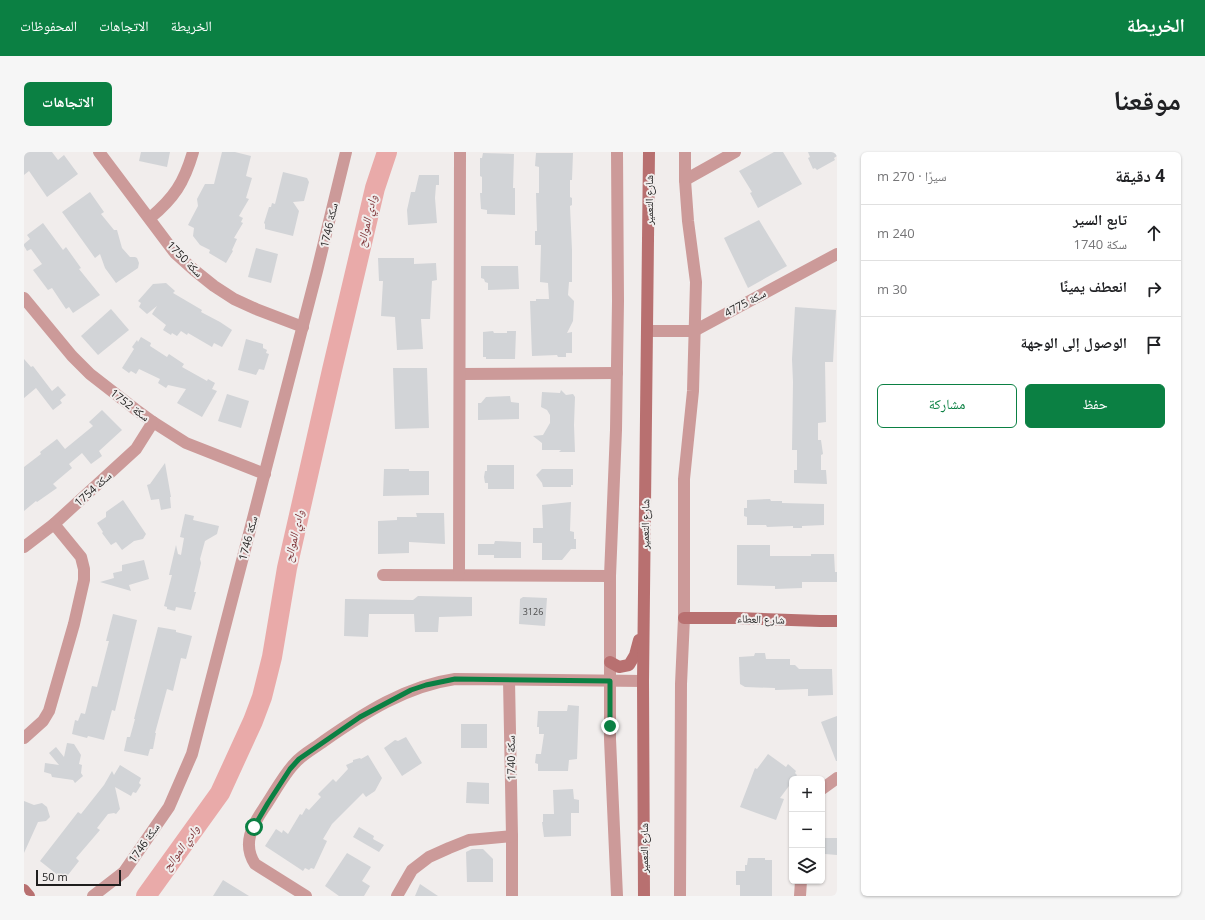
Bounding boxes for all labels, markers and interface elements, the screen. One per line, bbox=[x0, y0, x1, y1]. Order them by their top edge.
text: الخريطة bbox=[1127, 12, 1185, 38]
text: المحفوظات bbox=[20, 16, 77, 35]
text: الاتجاهات bbox=[99, 16, 149, 35]
text: الخريطة bbox=[171, 16, 212, 35]
text: موقعنا bbox=[1113, 80, 1181, 118]
button: الاتجاهات bbox=[24, 82, 112, 126]
text: 4 دقيقة bbox=[1115, 164, 1165, 187]
text: سيرًا · 270 m bbox=[877, 167, 947, 185]
street label: شارع التعمير bbox=[641, 175, 656, 226]
water label: وادي الموالح bbox=[352, 193, 383, 249]
street label: سكة 1746 bbox=[316, 201, 341, 249]
text: تابع السير bbox=[1073, 209, 1127, 229]
icon: ahead bbox=[1143, 222, 1165, 244]
text: 240 m bbox=[877, 224, 915, 242]
text: سكة 1740 bbox=[1073, 235, 1127, 253]
street label: سكة 1750 bbox=[164, 237, 207, 280]
text: انعطف يمينًا bbox=[1059, 276, 1127, 296]
icon: right bbox=[1143, 278, 1165, 300]
text: 30 m bbox=[877, 280, 907, 298]
street label: سكة 4775 bbox=[721, 285, 768, 320]
text: الوصول إلى الوجهة bbox=[1021, 332, 1127, 352]
icon: arrive bbox=[1143, 334, 1165, 356]
button: مشاركة bbox=[877, 384, 1017, 428]
button: حفظ bbox=[1025, 384, 1165, 428]
street label: سكة 1752 bbox=[108, 385, 153, 424]
street label: سكة 1754 bbox=[71, 468, 115, 509]
street label: شارع التعمير bbox=[637, 499, 652, 550]
water label: وادي الموالح bbox=[279, 508, 310, 564]
street label: سكة 1746 bbox=[234, 514, 261, 562]
house number: 3126 bbox=[523, 605, 543, 618]
street label: شارع العطاء bbox=[737, 610, 785, 627]
route end bbox=[601, 717, 619, 735]
street label: سكة 1740 bbox=[503, 735, 518, 781]
map controls bbox=[789, 776, 825, 884]
button: + bbox=[789, 776, 825, 812]
button: − bbox=[789, 812, 825, 848]
route start bbox=[245, 818, 263, 836]
street label: سكة 1746 bbox=[124, 820, 163, 866]
water label: وادي الموالح bbox=[158, 821, 205, 875]
street label: شارع التعمير bbox=[636, 823, 651, 874]
button: layers bbox=[789, 848, 825, 884]
scale bar bbox=[36, 868, 121, 887]
text: 50 m bbox=[42, 869, 68, 884]

